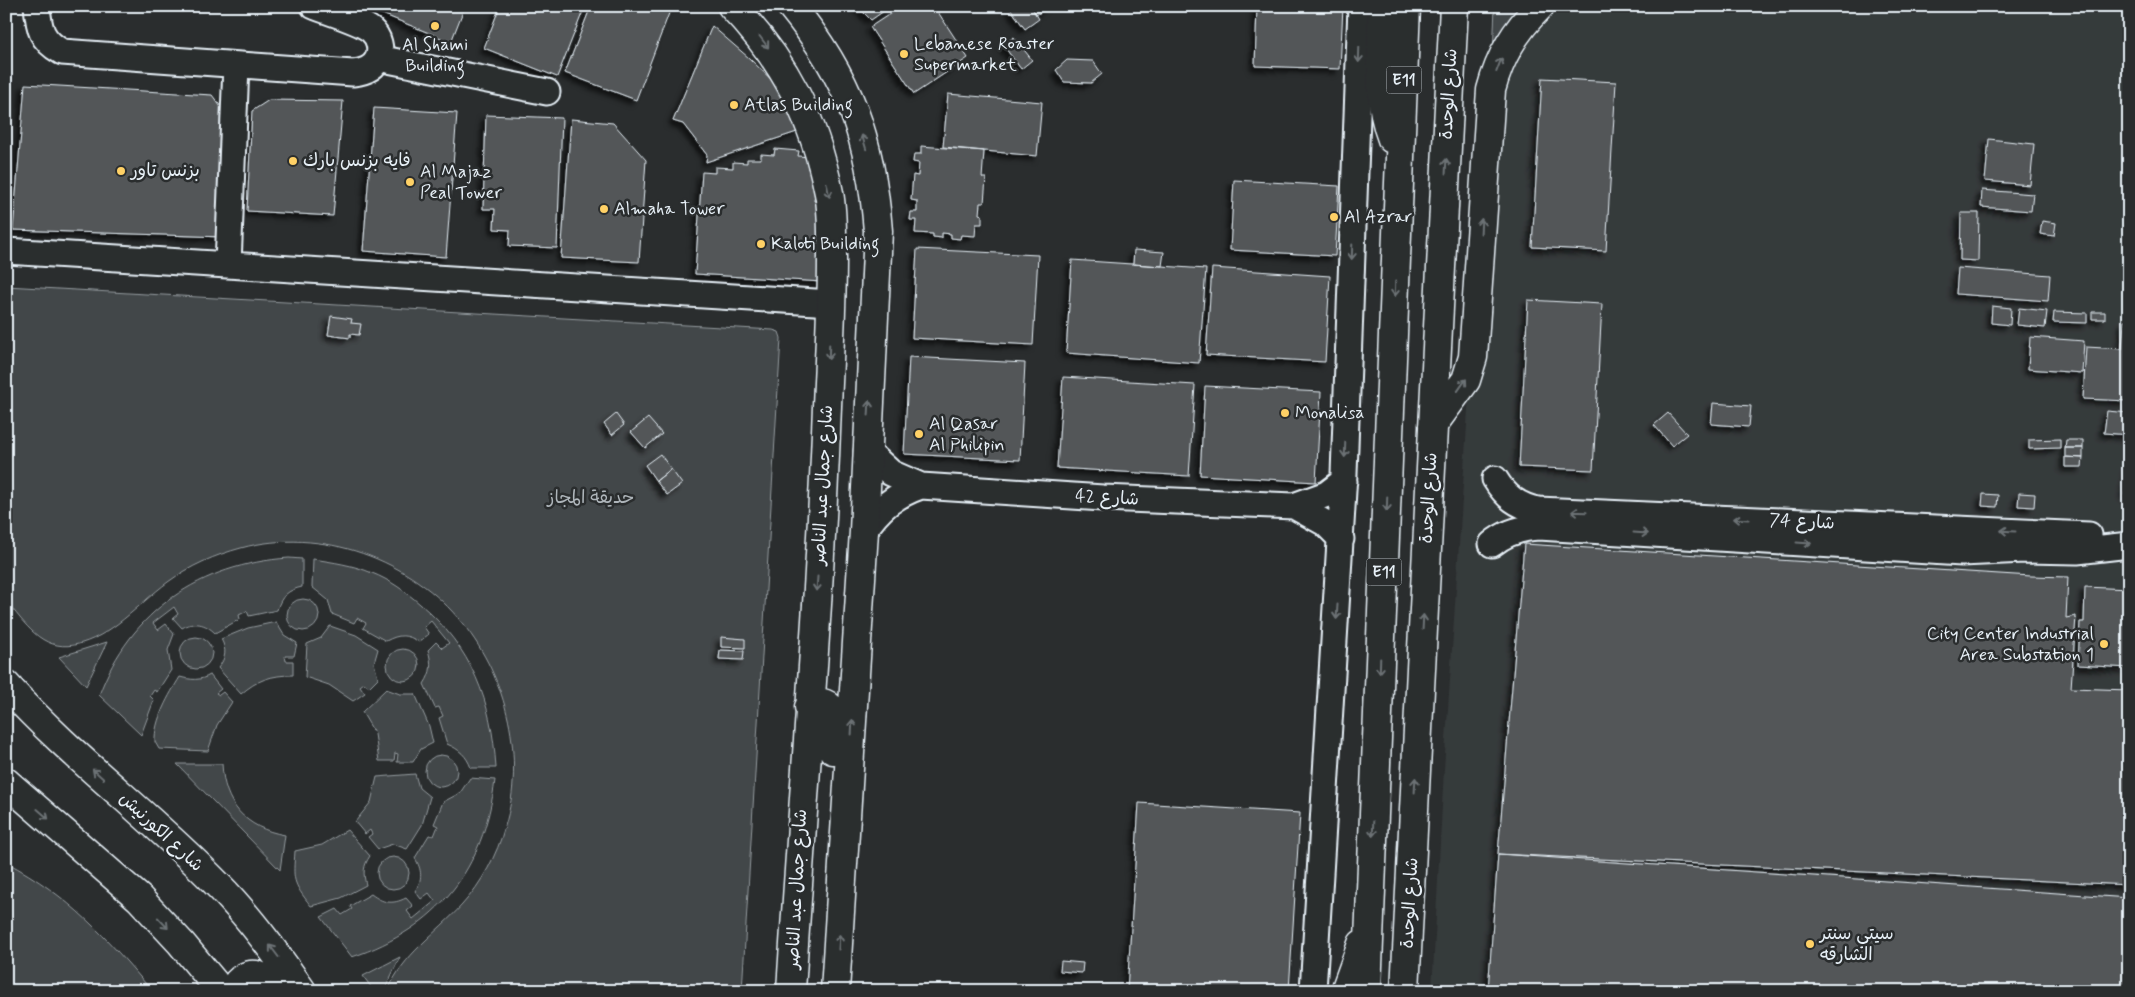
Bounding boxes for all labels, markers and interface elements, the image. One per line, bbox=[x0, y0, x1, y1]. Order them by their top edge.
marker: Al Shami Building bbox=[429, 20, 441, 32]
place label: Lebanese Roaster Supermarket bbox=[914, 32, 1055, 77]
place label: Al Shami Building bbox=[402, 33, 468, 80]
one-way arrow bbox=[759, 35, 770, 49]
one-way arrow bbox=[1354, 47, 1363, 63]
marker: Lebanese Roaster Supermarket bbox=[898, 48, 910, 60]
street label: شارع الوحدة bbox=[1435, 48, 1463, 140]
one-way arrow bbox=[1494, 58, 1504, 73]
road number: E11 bbox=[1386, 66, 1422, 94]
place label: Atlas Building bbox=[744, 93, 853, 119]
marker: Atlas Building bbox=[728, 99, 740, 111]
one-way arrow bbox=[859, 134, 869, 150]
place label: فايه بزنس بارك bbox=[303, 149, 411, 173]
marker: فايه بزنس بارك bbox=[287, 155, 299, 167]
one-way arrow bbox=[1441, 158, 1450, 174]
place label: بزنس تاور bbox=[129, 159, 200, 183]
place label: Al Majaz Peal Tower bbox=[420, 160, 502, 205]
marker: بزنس تاور bbox=[115, 165, 127, 177]
marker: Al Majaz Peal Tower bbox=[404, 176, 416, 188]
one-way arrow bbox=[824, 182, 833, 198]
place label: Almaha Tower bbox=[614, 197, 725, 221]
marker: Almaha Tower bbox=[598, 203, 610, 215]
place label: Al Azrar bbox=[1344, 205, 1413, 229]
marker: Al Azrar bbox=[1328, 211, 1340, 223]
one-way arrow bbox=[1477, 218, 1486, 234]
place label: Kaloti Building bbox=[771, 232, 880, 258]
marker: Kaloti Building bbox=[755, 238, 767, 250]
one-way arrow bbox=[1347, 244, 1356, 260]
one-way arrow bbox=[1391, 281, 1400, 297]
one-way arrow bbox=[824, 344, 834, 360]
one-way arrow bbox=[1457, 379, 1467, 393]
one-way arrow bbox=[865, 400, 874, 416]
place label: Monalisa bbox=[1295, 401, 1365, 425]
street label: شارع جمال عبد الناصر bbox=[807, 404, 839, 568]
marker: Monalisa bbox=[1279, 407, 1291, 419]
place label: Al Qasar Al Philipin bbox=[929, 412, 1005, 457]
marker: Al Qasar Al Philipin bbox=[913, 428, 925, 440]
one-way arrow bbox=[1340, 441, 1350, 457]
street label: شارع الوحدة bbox=[1415, 452, 1443, 544]
street label: شارع 42 bbox=[1075, 484, 1139, 512]
park label: حديقة المجاز bbox=[546, 486, 634, 510]
one-way arrow bbox=[1382, 496, 1391, 512]
one-way arrow bbox=[1571, 507, 1587, 516]
street label: شارع 74 bbox=[1769, 508, 1835, 536]
one-way arrow bbox=[1733, 514, 1750, 524]
one-way arrow bbox=[2000, 526, 2016, 536]
one-way arrow bbox=[1633, 529, 1649, 538]
one-way arrow bbox=[1795, 539, 1811, 548]
road number: E11 bbox=[1366, 558, 1402, 586]
one-way arrow bbox=[813, 576, 822, 592]
one-way arrow bbox=[1332, 604, 1341, 620]
one-way arrow bbox=[1419, 615, 1428, 631]
place label: City Center Industrial Area Substation 1 bbox=[1927, 622, 2094, 667]
marker: City Center Industrial Area Substation 1 bbox=[2098, 638, 2110, 650]
one-way arrow bbox=[1375, 658, 1384, 674]
one-way arrow bbox=[847, 720, 856, 736]
one-way arrow bbox=[91, 768, 104, 780]
one-way arrow bbox=[1411, 777, 1420, 793]
street label: شارع الكورنيش bbox=[114, 787, 208, 877]
one-way arrow bbox=[36, 808, 49, 820]
street label: شارع جمال عبد الناصر bbox=[781, 808, 813, 972]
one-way arrow bbox=[1369, 821, 1378, 837]
street label: شارع الوحدة bbox=[1396, 857, 1424, 949]
one-way arrow bbox=[157, 917, 169, 930]
place label: سيتي سنتر الشارقه bbox=[1818, 922, 1894, 967]
one-way arrow bbox=[834, 934, 843, 950]
marker: سيتي سنتر الشارقه bbox=[1804, 938, 1816, 950]
one-way arrow bbox=[269, 944, 279, 958]

